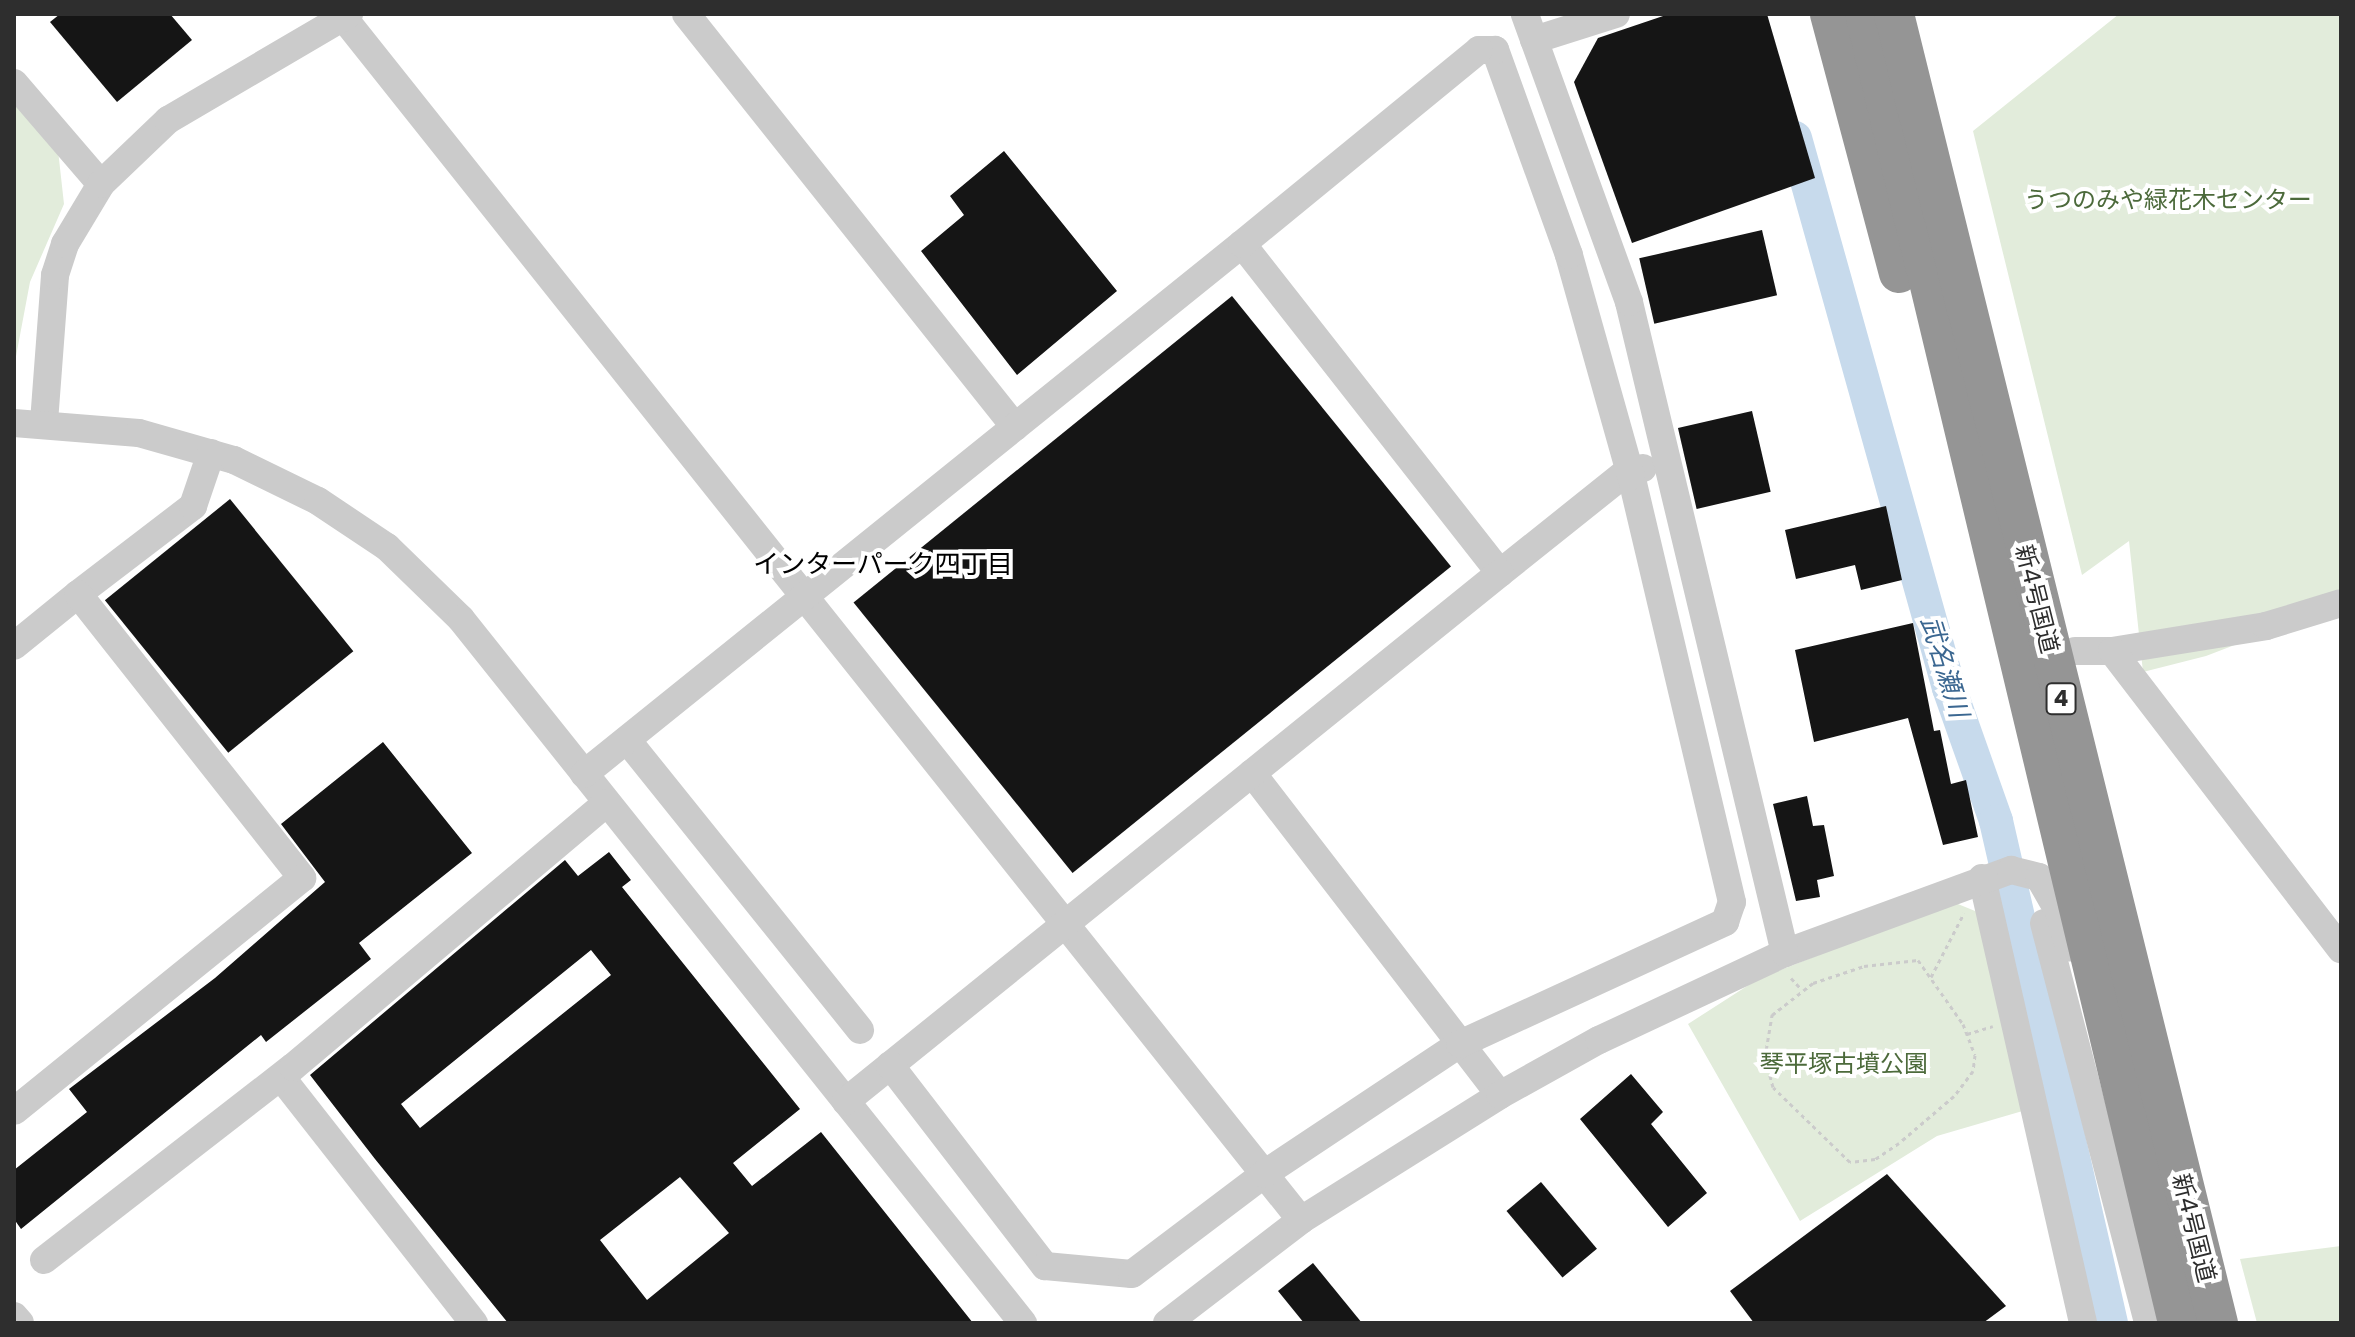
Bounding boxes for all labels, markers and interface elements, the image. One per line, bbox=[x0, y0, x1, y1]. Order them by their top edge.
park label: うつのみや緑花木センター bbox=[2024, 186, 2312, 214]
street label: 新4号国道 bbox=[2010, 542, 2064, 656]
district label: インターパーク四丁目 bbox=[753, 549, 1013, 581]
water label: 武名瀬川 bbox=[1914, 613, 1974, 721]
road number: 4 bbox=[2045, 681, 2077, 717]
park label: 琴平塚古墳公園 bbox=[1760, 1050, 1928, 1078]
street label: 新4号国道 bbox=[2167, 1171, 2221, 1285]

